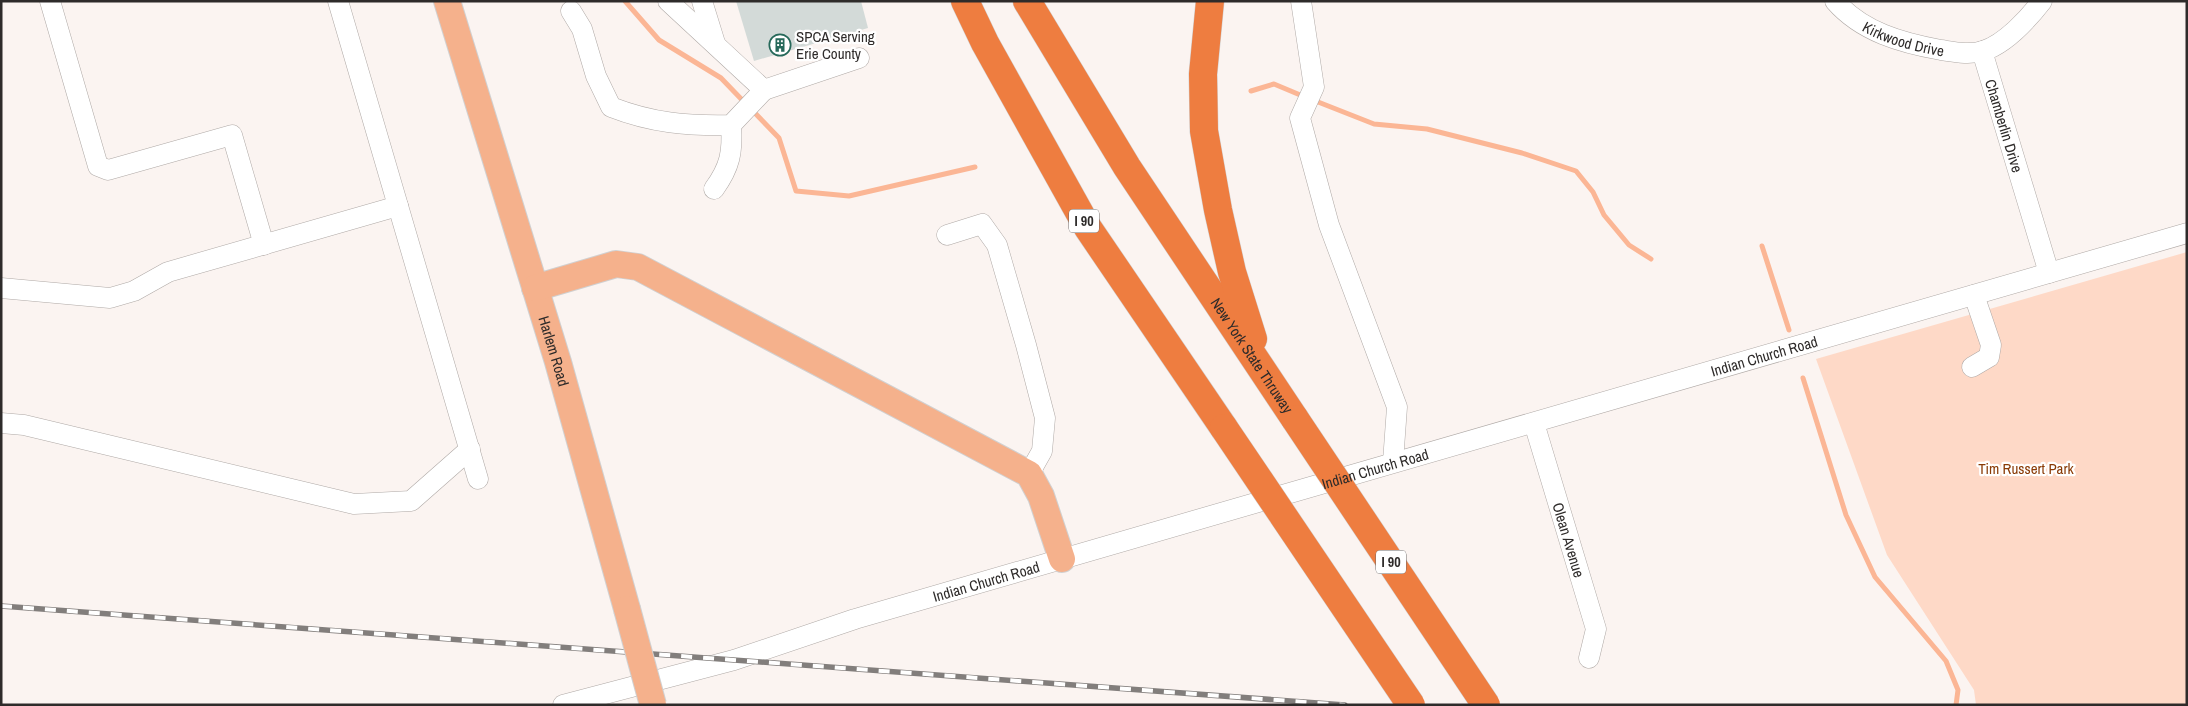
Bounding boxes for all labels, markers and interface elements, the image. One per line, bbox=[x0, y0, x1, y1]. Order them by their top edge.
street label: Kirkwood Drive bbox=[1859, 16, 1946, 61]
place label: SPCA Serving Erie County bbox=[796, 26, 875, 64]
building icon: SPCA Serving Erie County bbox=[768, 33, 792, 57]
street label: Chamberlin Drive bbox=[1981, 76, 2029, 175]
road number: I 90 bbox=[1069, 210, 1099, 232]
street label: New York State Thruway bbox=[1206, 293, 1299, 418]
street label: Harlem Road bbox=[534, 313, 575, 388]
street label: Indian Church Road bbox=[1708, 330, 1820, 381]
street label: Indian Church Road bbox=[1319, 443, 1431, 494]
park label: Tim Russert Park bbox=[1978, 458, 2075, 479]
street label: Olean Avenue bbox=[1548, 500, 1590, 580]
road number: I 90 bbox=[1376, 550, 1406, 574]
street label: Indian Church Road bbox=[930, 556, 1042, 606]

